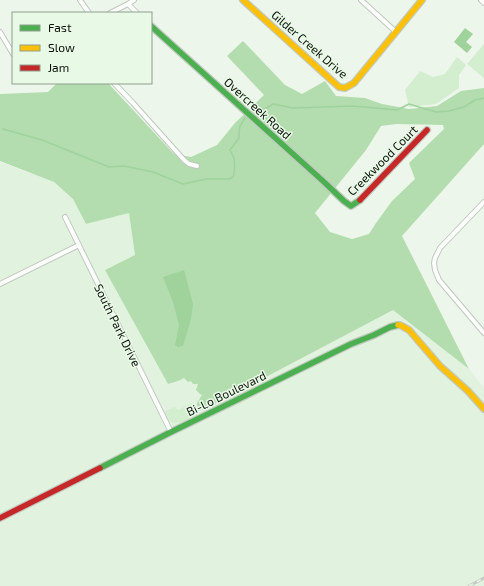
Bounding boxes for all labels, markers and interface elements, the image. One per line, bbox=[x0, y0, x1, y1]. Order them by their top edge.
street label: Gilder Creek Drive bbox=[269, 7, 351, 81]
legend bbox=[12, 12, 152, 84]
text: Fast bbox=[48, 20, 72, 34]
text: Slow bbox=[48, 40, 75, 54]
text: Jam bbox=[48, 60, 69, 74]
street label: Overcreek Road bbox=[222, 74, 294, 142]
street label: Creekwood Court bbox=[344, 122, 420, 198]
street label: South Park Drive bbox=[92, 281, 144, 369]
street label: Bi-Lo Boulevard bbox=[184, 368, 268, 418]

